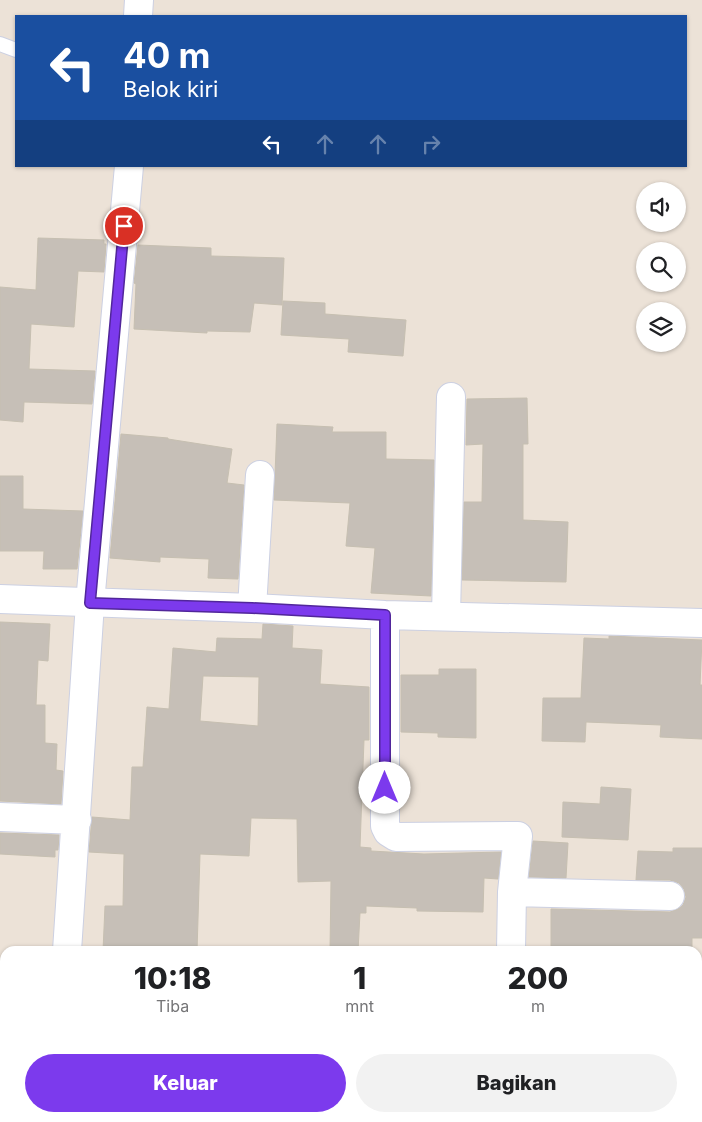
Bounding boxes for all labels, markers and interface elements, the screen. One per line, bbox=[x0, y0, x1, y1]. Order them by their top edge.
text: 40 m bbox=[123, 34, 211, 76]
icon: left bbox=[40, 35, 105, 100]
text: Belok kiri bbox=[123, 76, 218, 102]
icon: left bbox=[258, 130, 286, 158]
icon: ahead bbox=[311, 130, 339, 158]
icon: ahead bbox=[364, 130, 392, 158]
icon: right bbox=[417, 130, 445, 158]
map controls bbox=[636, 182, 686, 352]
button: sound bbox=[636, 182, 686, 232]
pin bbox=[103, 205, 145, 247]
icon: arrive bbox=[110, 212, 138, 240]
button: search bbox=[636, 242, 686, 292]
button: layers bbox=[636, 302, 686, 352]
position arrow bbox=[358, 761, 410, 813]
text: 10:18 bbox=[134, 960, 211, 996]
text: 1 bbox=[353, 960, 366, 996]
text: 200 bbox=[508, 960, 568, 996]
text: Tiba bbox=[156, 996, 189, 1016]
text: mnt bbox=[345, 996, 374, 1016]
text: m bbox=[531, 996, 545, 1016]
button: Keluar bbox=[25, 1054, 346, 1112]
button: Bagikan bbox=[356, 1054, 677, 1112]

